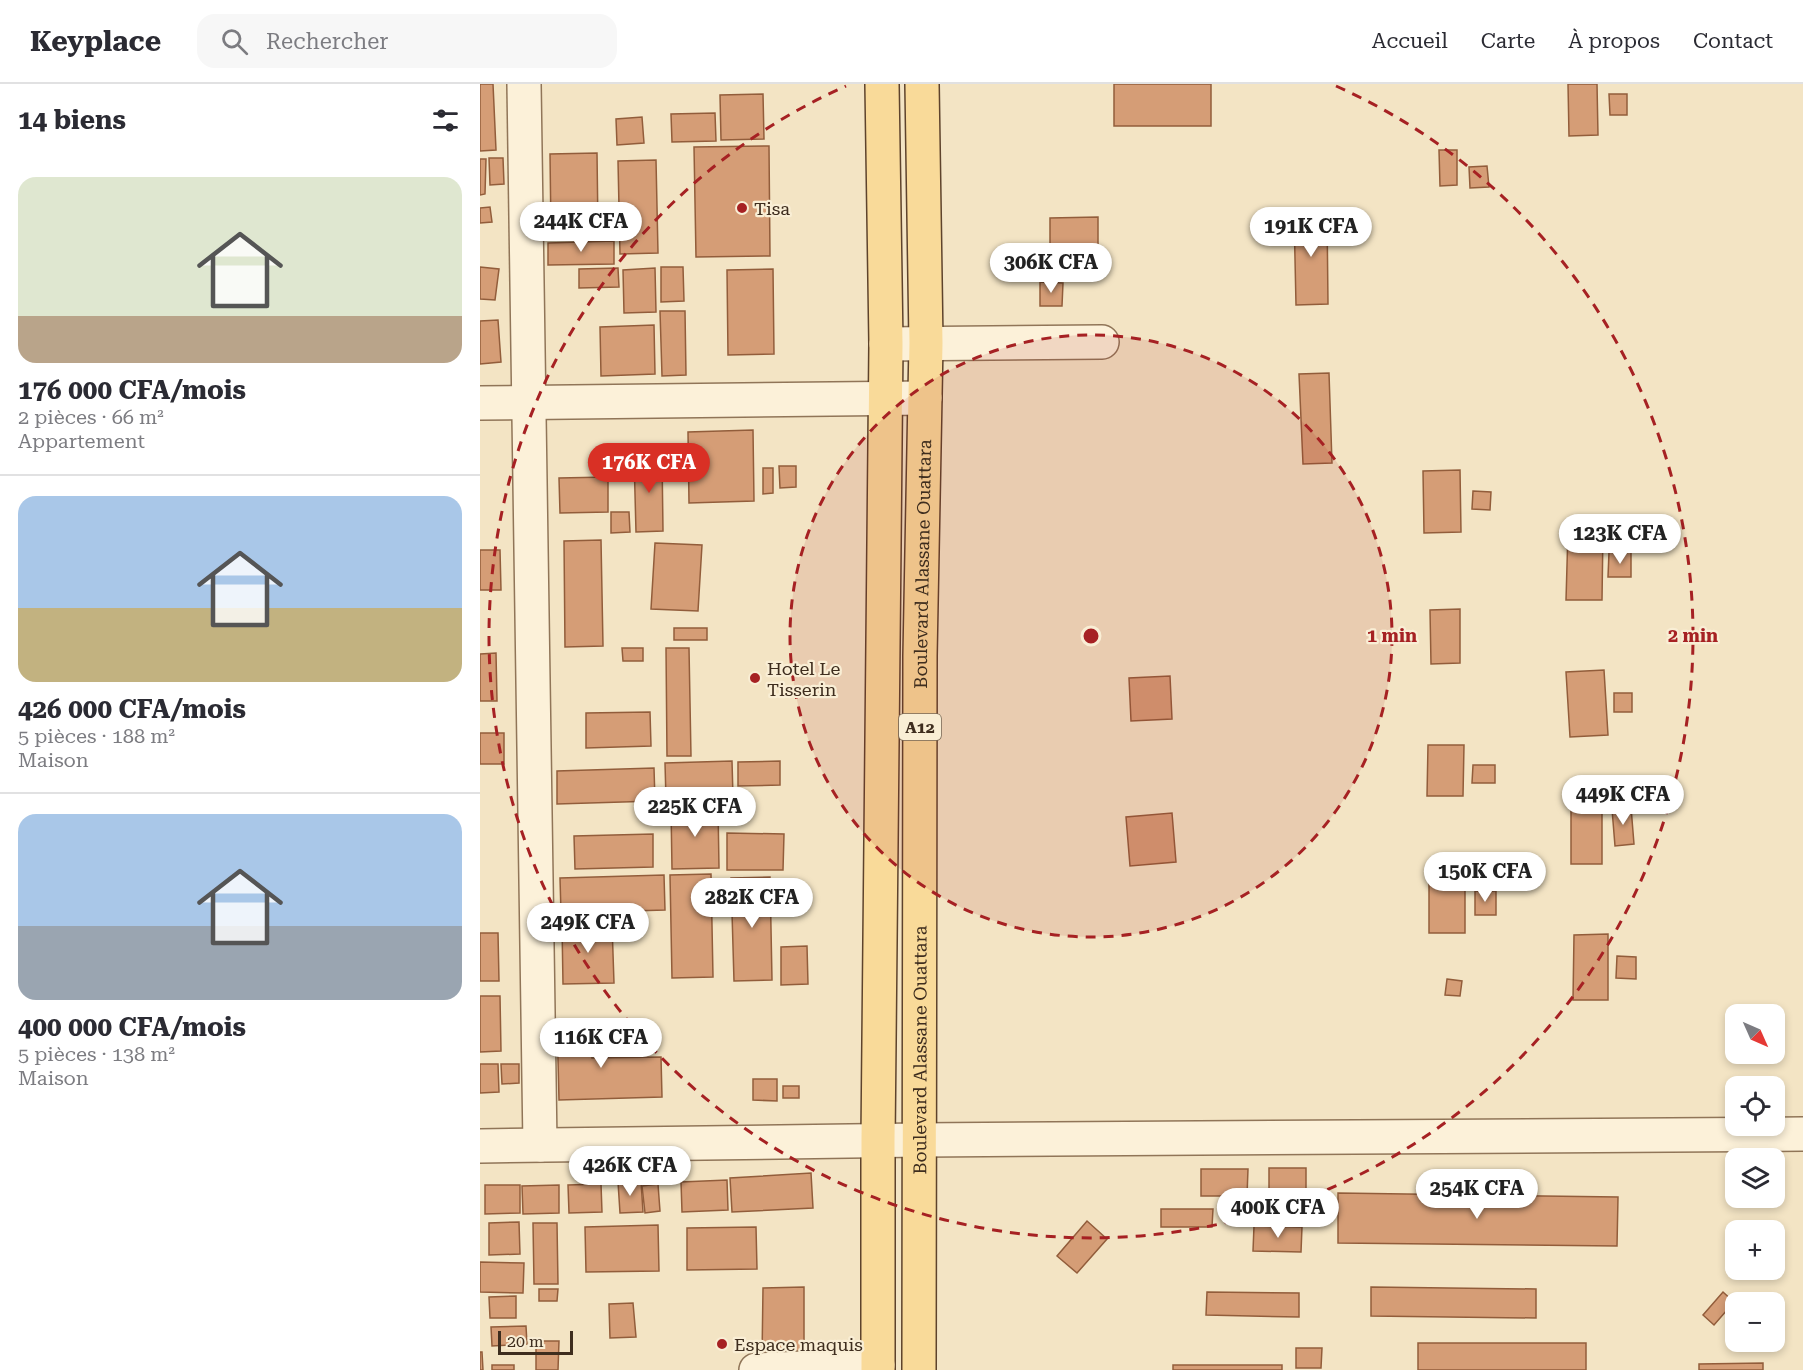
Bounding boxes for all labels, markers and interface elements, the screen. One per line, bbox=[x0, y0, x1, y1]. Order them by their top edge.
search box bbox=[197, 14, 617, 68]
text: Keyplace bbox=[30, 25, 161, 58]
icon: search bbox=[218, 25, 251, 58]
text: Rechercher bbox=[266, 29, 388, 54]
text: Accueil bbox=[1372, 29, 1448, 53]
text: Carte bbox=[1481, 29, 1535, 53]
text: À propos bbox=[1568, 29, 1660, 53]
text: Contact bbox=[1693, 29, 1773, 53]
icon: filters bbox=[429, 104, 462, 137]
text: 14 biens bbox=[18, 105, 126, 135]
place label: Tisa bbox=[754, 198, 790, 219]
marker: Tisa bbox=[735, 201, 749, 215]
pin: 244K CFA bbox=[519, 202, 643, 253]
pin: 191K CFA bbox=[1249, 207, 1373, 258]
text: 244K CFA bbox=[534, 209, 628, 233]
text: 191K CFA bbox=[1264, 214, 1358, 238]
icon: home bbox=[186, 216, 294, 324]
pin: 306K CFA bbox=[989, 243, 1113, 294]
text: 306K CFA bbox=[1004, 250, 1098, 274]
text: 176 000 CFA/mois bbox=[18, 375, 246, 405]
text: 2 pièces · 66 m² bbox=[18, 405, 164, 429]
text: Appartement bbox=[18, 429, 145, 453]
street label: Boulevard Alassane Ouattara bbox=[909, 439, 935, 689]
pin: 176K CFA bbox=[587, 443, 711, 494]
text: 176K CFA bbox=[602, 450, 696, 474]
pin: 123K CFA bbox=[1558, 514, 1682, 565]
text: 123K CFA bbox=[1573, 521, 1667, 545]
icon: home bbox=[186, 535, 294, 643]
text: 1 min bbox=[1367, 625, 1417, 646]
text: 2 min bbox=[1668, 625, 1718, 646]
centre of rings bbox=[1081, 626, 1101, 646]
place label: Hotel Le Tisserin bbox=[767, 658, 840, 700]
marker: Hotel Le Tisserin bbox=[748, 671, 762, 685]
text: 426 000 CFA/mois bbox=[18, 694, 246, 724]
road number: A12 bbox=[899, 714, 941, 740]
text: 5 pièces · 188 m² bbox=[18, 724, 175, 748]
text: Maison bbox=[18, 748, 89, 772]
pin: 449K CFA bbox=[1561, 775, 1685, 826]
text: 449K CFA bbox=[1576, 782, 1670, 806]
pin: 225K CFA bbox=[633, 787, 757, 838]
text: 225K CFA bbox=[648, 794, 742, 818]
pin: 150K CFA bbox=[1423, 852, 1547, 903]
icon: home bbox=[186, 853, 294, 961]
text: 150K CFA bbox=[1438, 859, 1532, 883]
pin: 282K CFA bbox=[690, 878, 814, 929]
text: 282K CFA bbox=[705, 885, 799, 909]
pin: 249K CFA bbox=[526, 903, 650, 954]
text: 249K CFA bbox=[541, 910, 635, 934]
street label: Boulevard Alassane Ouattara bbox=[909, 925, 930, 1175]
north arrow bbox=[1725, 1004, 1785, 1064]
map controls bbox=[1725, 1004, 1785, 1352]
text: 400 000 CFA/mois bbox=[18, 1012, 246, 1042]
pin: 116K CFA bbox=[539, 1018, 663, 1069]
text: 116K CFA bbox=[554, 1025, 648, 1049]
text: 5 pièces · 138 m² bbox=[18, 1042, 175, 1066]
text: Maison bbox=[18, 1066, 89, 1090]
button: locate bbox=[1725, 1076, 1785, 1136]
pin: 426K CFA bbox=[568, 1146, 692, 1197]
button: layers bbox=[1725, 1148, 1785, 1208]
text: 426K CFA bbox=[583, 1153, 677, 1177]
pin: 254K CFA bbox=[1415, 1169, 1539, 1220]
text: 254K CFA bbox=[1430, 1176, 1524, 1200]
pin: 400K CFA bbox=[1216, 1188, 1340, 1239]
text: 400K CFA bbox=[1231, 1195, 1325, 1219]
button: + bbox=[1725, 1220, 1785, 1280]
button: − bbox=[1725, 1292, 1785, 1352]
scale bar bbox=[498, 1328, 573, 1356]
text: 20 m bbox=[507, 1332, 544, 1351]
place label: Espace maquis bbox=[734, 1334, 863, 1355]
marker: Espace maquis bbox=[715, 1337, 729, 1351]

